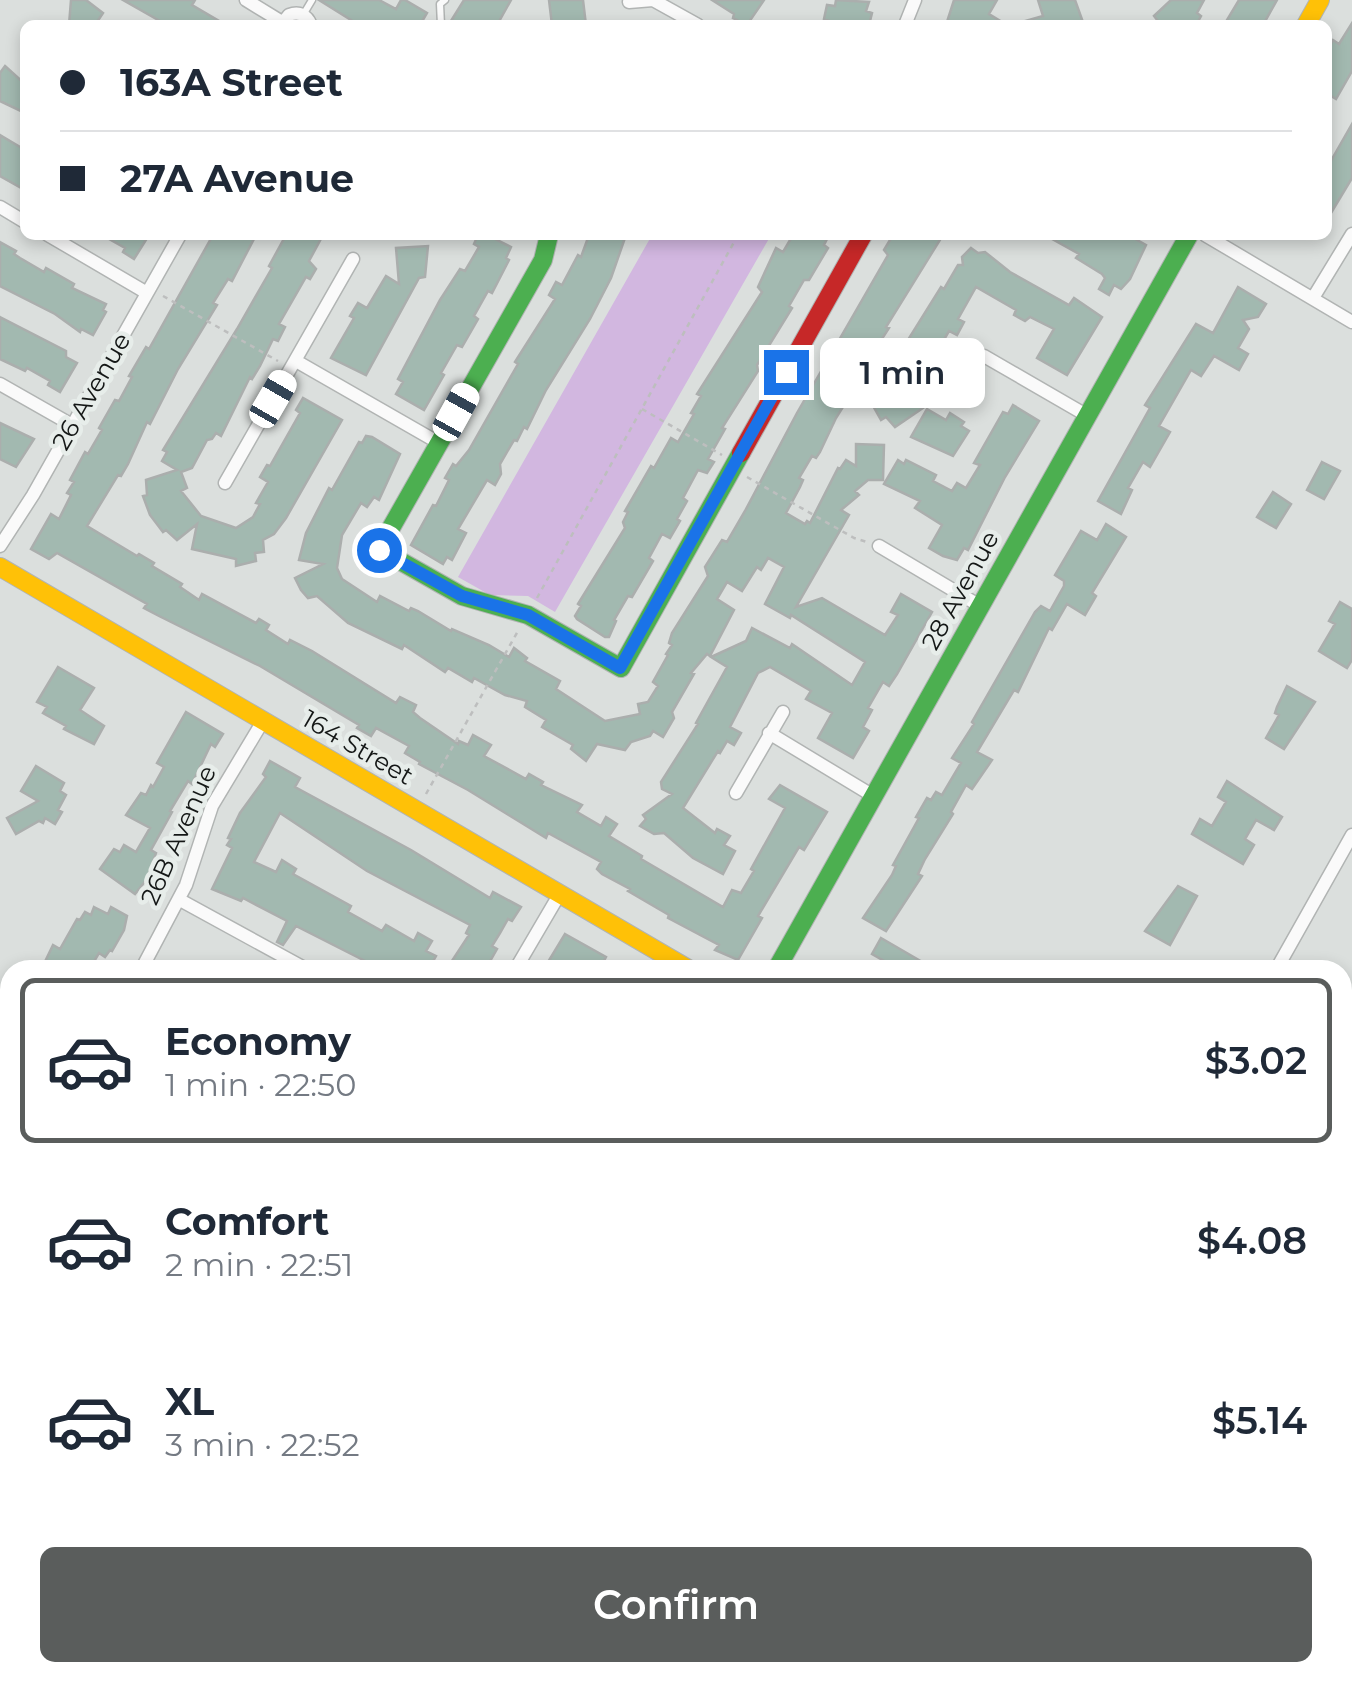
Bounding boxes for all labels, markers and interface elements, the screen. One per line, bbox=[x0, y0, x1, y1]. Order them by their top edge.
text: 163A Street bbox=[120, 59, 343, 106]
text: 27A Avenue bbox=[120, 155, 354, 202]
street label: 26 Avenue bbox=[45, 327, 137, 455]
callout: 1 min bbox=[821, 337, 986, 407]
route end bbox=[764, 350, 809, 395]
text: 1 min bbox=[860, 353, 945, 392]
car bbox=[245, 366, 301, 432]
car bbox=[428, 378, 484, 446]
street label: 28 Avenue bbox=[915, 525, 1005, 655]
route start bbox=[357, 528, 402, 573]
street label: 164 Street bbox=[297, 703, 419, 791]
street label: 26B Avenue bbox=[134, 761, 222, 909]
icon: car bbox=[45, 1016, 135, 1106]
text: Economy bbox=[165, 1018, 351, 1065]
text: $3.02 bbox=[1205, 1037, 1307, 1084]
text: 1 min · 22:50 bbox=[165, 1065, 356, 1104]
icon: car bbox=[45, 1196, 135, 1286]
text: Comfort bbox=[165, 1198, 329, 1245]
text: $4.08 bbox=[1197, 1217, 1307, 1264]
text: 2 min · 22:51 bbox=[165, 1245, 353, 1284]
icon: car bbox=[45, 1376, 135, 1466]
text: XL bbox=[165, 1378, 214, 1425]
text: $5.14 bbox=[1212, 1397, 1307, 1444]
text: 3 min · 22:52 bbox=[165, 1425, 360, 1464]
button: Confirm bbox=[40, 1547, 1312, 1662]

